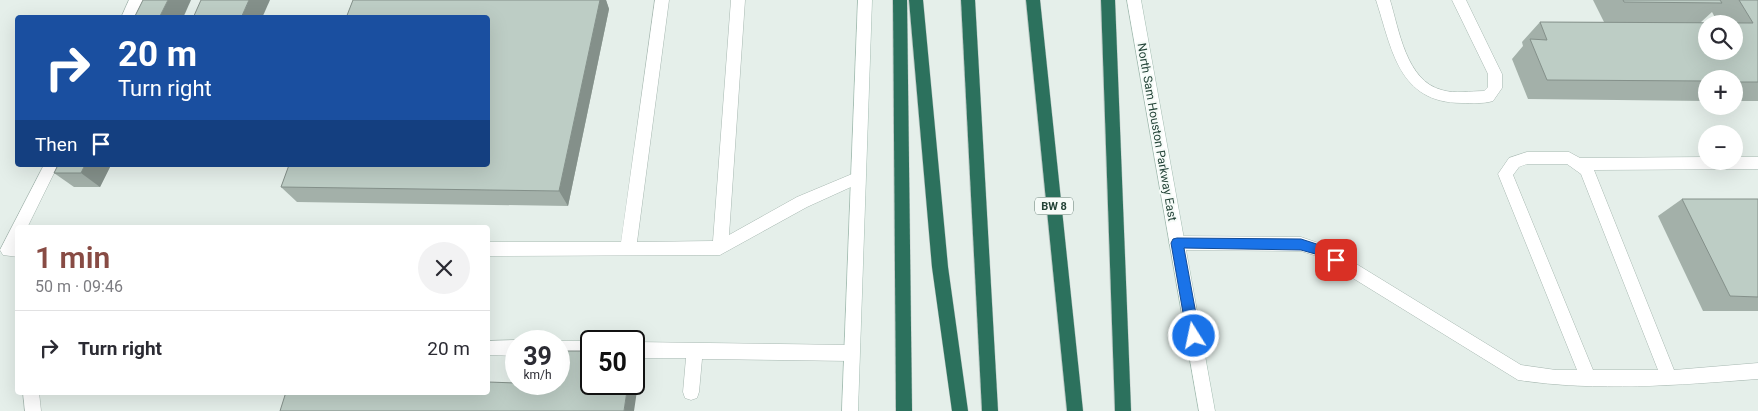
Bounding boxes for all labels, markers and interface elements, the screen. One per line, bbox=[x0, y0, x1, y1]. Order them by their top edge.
map controls bbox=[1698, 15, 1743, 170]
button: search bbox=[1698, 15, 1743, 60]
text: 20 m bbox=[118, 34, 197, 75]
icon: right bbox=[35, 35, 100, 100]
street label: North Sam Houston Parkway East bbox=[1134, 42, 1180, 222]
button: + bbox=[1698, 70, 1743, 115]
text: Turn right bbox=[118, 76, 212, 101]
button: − bbox=[1698, 125, 1743, 170]
icon: arrive bbox=[87, 130, 115, 158]
text: Then bbox=[35, 133, 77, 156]
road number: BW 8 bbox=[1035, 198, 1073, 215]
pin bbox=[1315, 239, 1357, 281]
text: 1 min bbox=[35, 240, 110, 275]
button: close bbox=[418, 242, 470, 294]
icon: arrive bbox=[1322, 246, 1350, 274]
text: 50 m · 09:46 bbox=[35, 277, 123, 296]
position arrow bbox=[1167, 309, 1219, 361]
speed limit sign: 50 bbox=[580, 330, 645, 395]
icon: right bbox=[35, 334, 63, 362]
text: Turn right bbox=[78, 337, 162, 360]
text: 20 m bbox=[427, 337, 470, 360]
text: 39 bbox=[523, 342, 552, 371]
text: km/h bbox=[523, 368, 552, 382]

